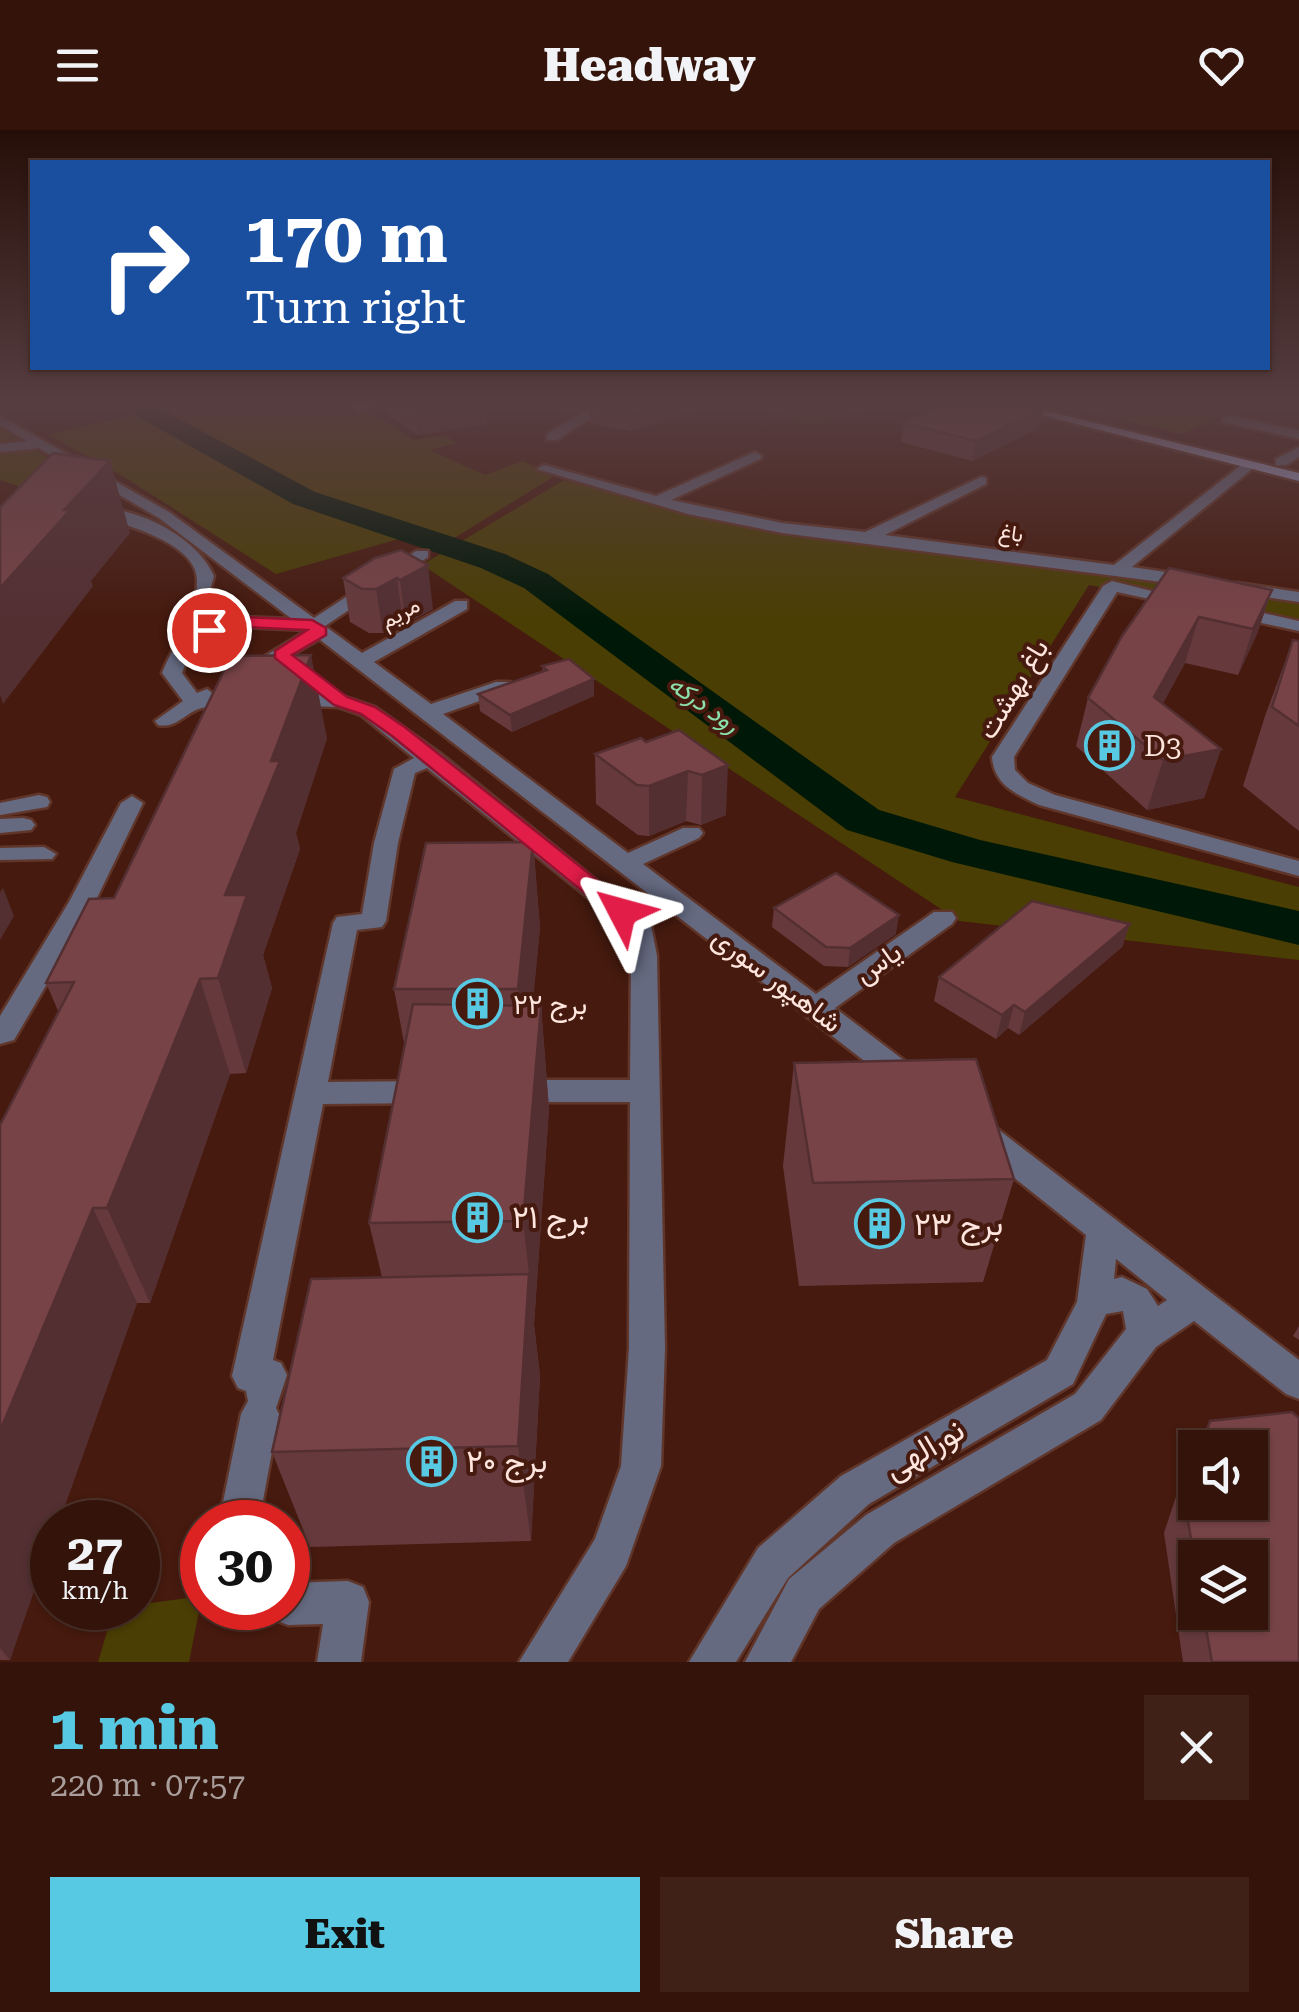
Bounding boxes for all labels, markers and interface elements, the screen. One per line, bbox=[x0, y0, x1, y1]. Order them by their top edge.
icon: menu bbox=[50, 38, 105, 93]
icon: heart bbox=[1194, 38, 1249, 93]
text: Headway bbox=[543, 39, 756, 92]
text: 170 m bbox=[245, 197, 448, 279]
icon: right bbox=[80, 200, 210, 330]
text: Turn right bbox=[245, 281, 466, 334]
street label: باغ bbox=[997, 519, 1025, 549]
pin bbox=[167, 588, 252, 673]
street label: مریم bbox=[376, 592, 425, 636]
icon: arrive bbox=[182, 603, 237, 658]
street label: باغ بهشت bbox=[970, 633, 1057, 746]
water label: رود درکه bbox=[663, 669, 745, 740]
building icon: D3 bbox=[1083, 720, 1135, 772]
place label: D3 bbox=[1144, 730, 1181, 763]
position arrow bbox=[570, 860, 674, 964]
street label: شاهپور سوری bbox=[705, 921, 848, 1041]
street label: یاس bbox=[848, 935, 908, 991]
building icon: برج ۲۲ bbox=[452, 978, 504, 1030]
place label: برج ۲۲ bbox=[513, 988, 587, 1023]
building icon: برج ۲۱ bbox=[451, 1191, 503, 1243]
place label: برج ۲۱ bbox=[512, 1198, 589, 1239]
building icon: برج ۲۳ bbox=[853, 1198, 905, 1250]
place label: برج ۲۳ bbox=[914, 1205, 1003, 1246]
street label: نورالهی bbox=[877, 1410, 971, 1488]
map controls bbox=[1178, 1430, 1268, 1630]
button: sound bbox=[1178, 1430, 1268, 1520]
building icon: برج ۲۰ bbox=[405, 1435, 457, 1487]
place label: برج ۲۰ bbox=[466, 1442, 548, 1483]
speed limit sign: 30 bbox=[180, 1500, 310, 1630]
text: 27 bbox=[67, 1524, 123, 1582]
button: layers bbox=[1178, 1540, 1268, 1630]
text: km/h bbox=[62, 1576, 128, 1605]
text: 1 min bbox=[50, 1693, 219, 1764]
button: close bbox=[1144, 1695, 1249, 1800]
text: 220 m · 07:57 bbox=[50, 1766, 245, 1804]
button: Exit bbox=[50, 1877, 640, 1992]
button: Share bbox=[660, 1877, 1249, 1992]

